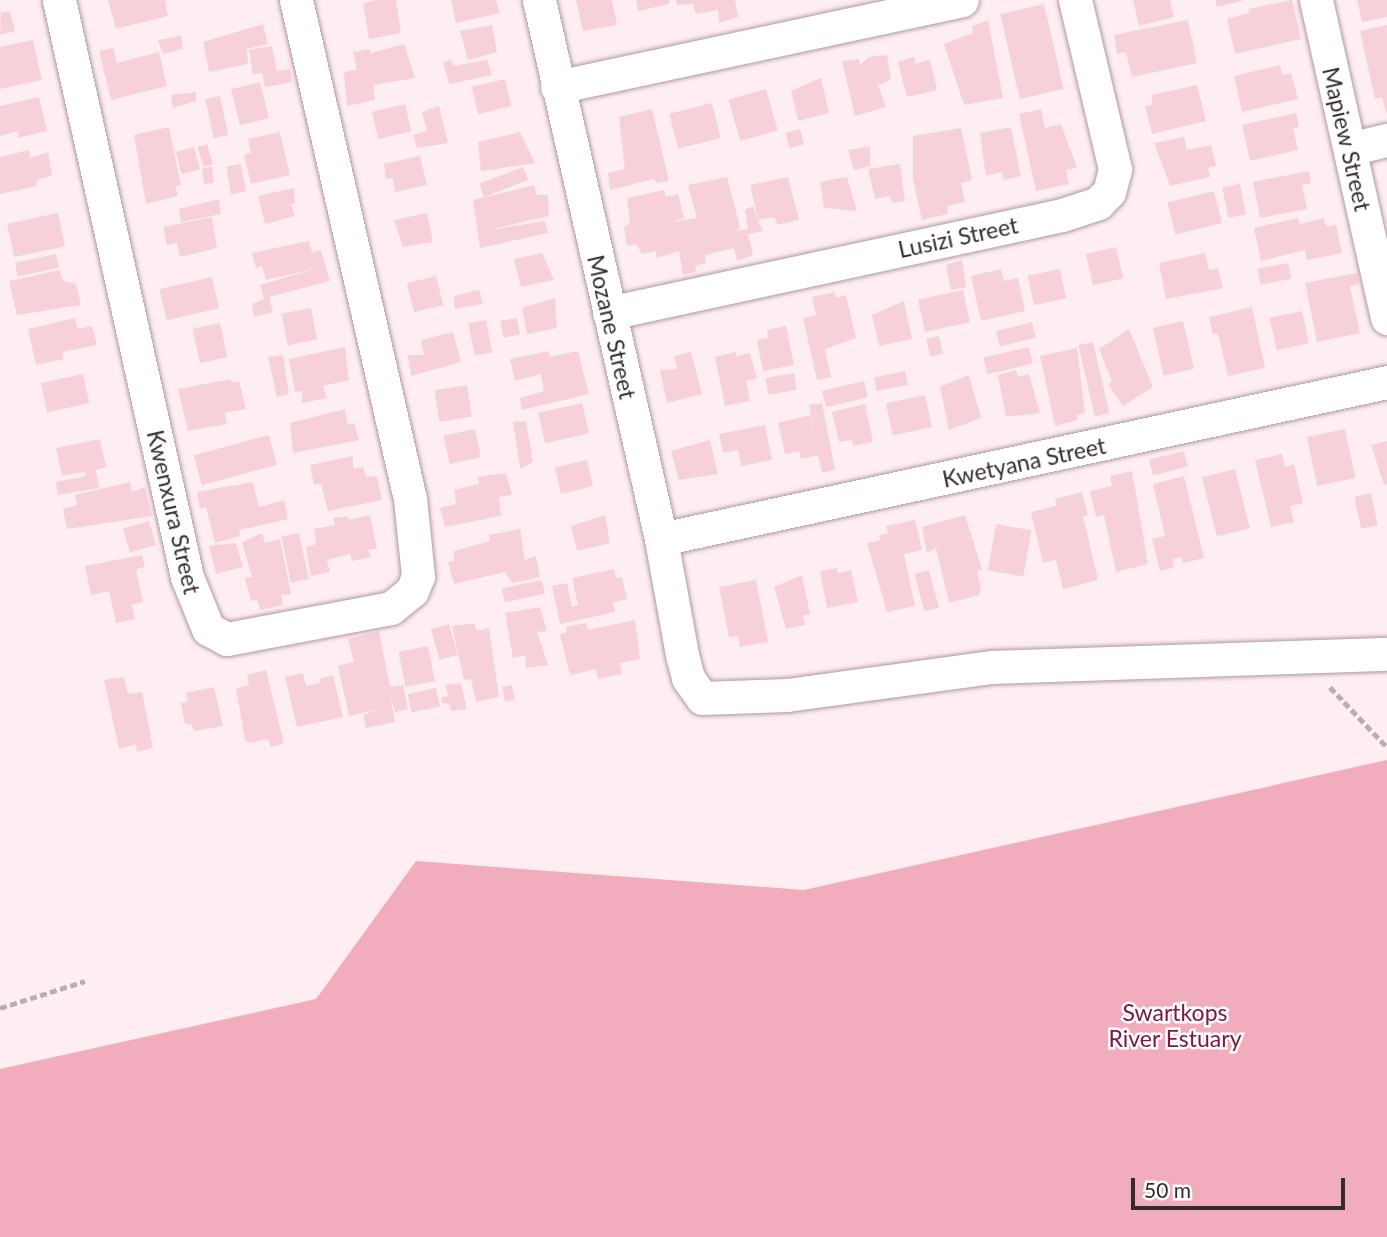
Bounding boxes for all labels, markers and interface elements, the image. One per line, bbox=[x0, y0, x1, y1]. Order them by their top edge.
street label: Mapiew Street bbox=[1317, 64, 1377, 214]
street label: Lusizi Street bbox=[896, 211, 1020, 263]
street label: Mozane Street bbox=[582, 252, 642, 402]
street label: Kwenxura Street bbox=[142, 427, 206, 597]
street label: Kwetyana Street bbox=[940, 431, 1108, 493]
park label: Swartkops River Estuary bbox=[1108, 998, 1242, 1052]
scale bar bbox=[1135, 1164, 1348, 1208]
text: 50 m bbox=[1144, 1177, 1191, 1202]

